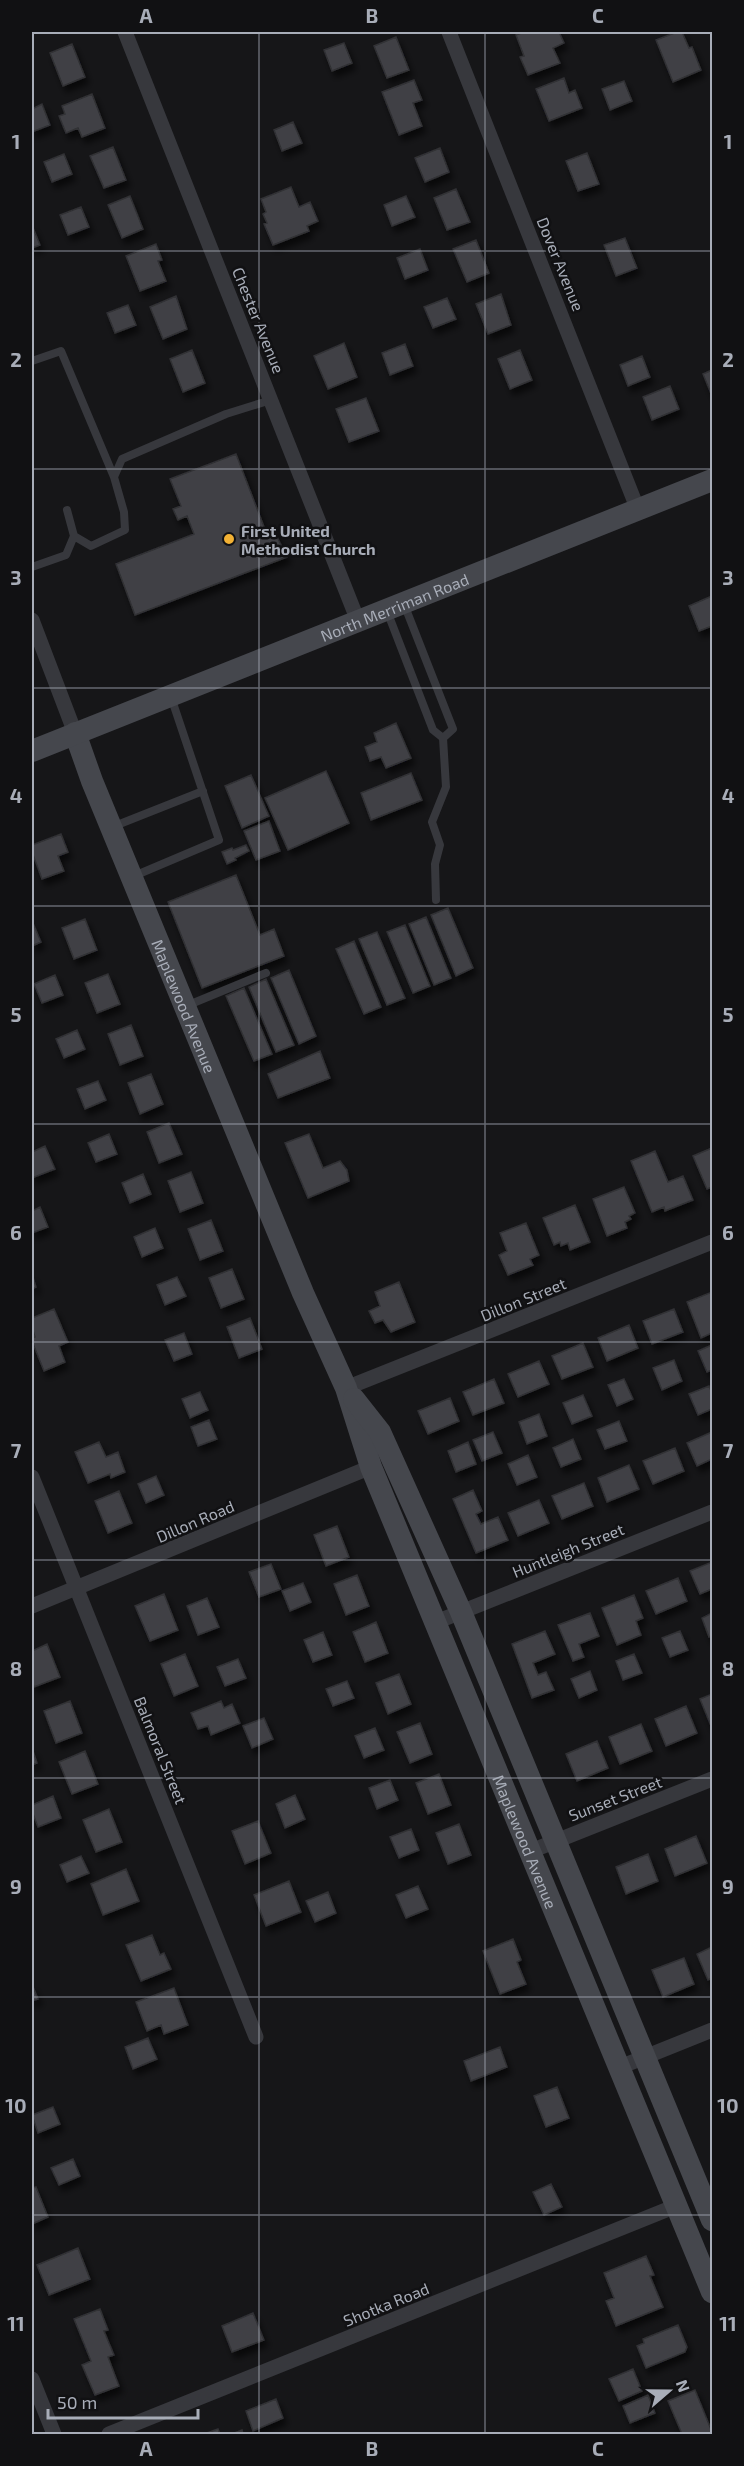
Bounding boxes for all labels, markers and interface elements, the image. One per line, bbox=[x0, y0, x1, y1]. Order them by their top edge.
text: A bbox=[139, 3, 153, 27]
text: B bbox=[366, 3, 378, 27]
text: C bbox=[592, 3, 604, 27]
text: 1 bbox=[12, 129, 20, 153]
text: 1 bbox=[724, 129, 732, 153]
street label: Dover Avenue bbox=[534, 214, 588, 314]
street label: Chester Avenue bbox=[229, 264, 289, 376]
text: 2 bbox=[10, 347, 22, 371]
text: 2 bbox=[722, 347, 734, 371]
place label: First United Methodist Church bbox=[241, 521, 376, 558]
marker: First United Methodist Church bbox=[222, 532, 236, 546]
text: 3 bbox=[10, 565, 22, 589]
text: 3 bbox=[722, 565, 734, 589]
street label: North Merriman Road bbox=[317, 569, 471, 645]
text: 4 bbox=[10, 783, 23, 807]
text: 4 bbox=[722, 783, 735, 807]
street label: Maplewood Avenue bbox=[149, 936, 221, 1075]
text: 5 bbox=[10, 1002, 22, 1026]
text: 5 bbox=[722, 1002, 734, 1026]
text: 6 bbox=[10, 1220, 22, 1244]
text: 6 bbox=[722, 1220, 734, 1244]
street label: Dillon Street bbox=[477, 1273, 569, 1325]
text: 7 bbox=[11, 1438, 22, 1462]
text: 7 bbox=[723, 1438, 734, 1462]
street label: Dillon Road bbox=[153, 1496, 237, 1546]
street label: Huntleigh Street bbox=[509, 1519, 627, 1581]
text: 8 bbox=[10, 1656, 22, 1680]
text: 8 bbox=[722, 1656, 734, 1680]
street label: Balmoral Street bbox=[131, 1694, 191, 1806]
street label: Maplewood Avenue bbox=[490, 1772, 562, 1911]
street label: Sunset Street bbox=[566, 1772, 664, 1824]
text: 9 bbox=[10, 1874, 22, 1898]
text: 9 bbox=[722, 1874, 734, 1898]
text: 10 bbox=[5, 2093, 27, 2117]
text: 10 bbox=[717, 2093, 739, 2117]
street label: Shotka Road bbox=[340, 2278, 432, 2330]
text: 11 bbox=[7, 2311, 25, 2335]
text: 11 bbox=[719, 2311, 737, 2335]
north arrow bbox=[639, 2361, 699, 2421]
text: N bbox=[673, 2377, 694, 2394]
scale bar bbox=[48, 2382, 198, 2420]
text: 50 m bbox=[57, 2391, 97, 2413]
text: A bbox=[139, 2436, 153, 2460]
text: B bbox=[366, 2436, 378, 2460]
text: C bbox=[592, 2436, 604, 2460]

